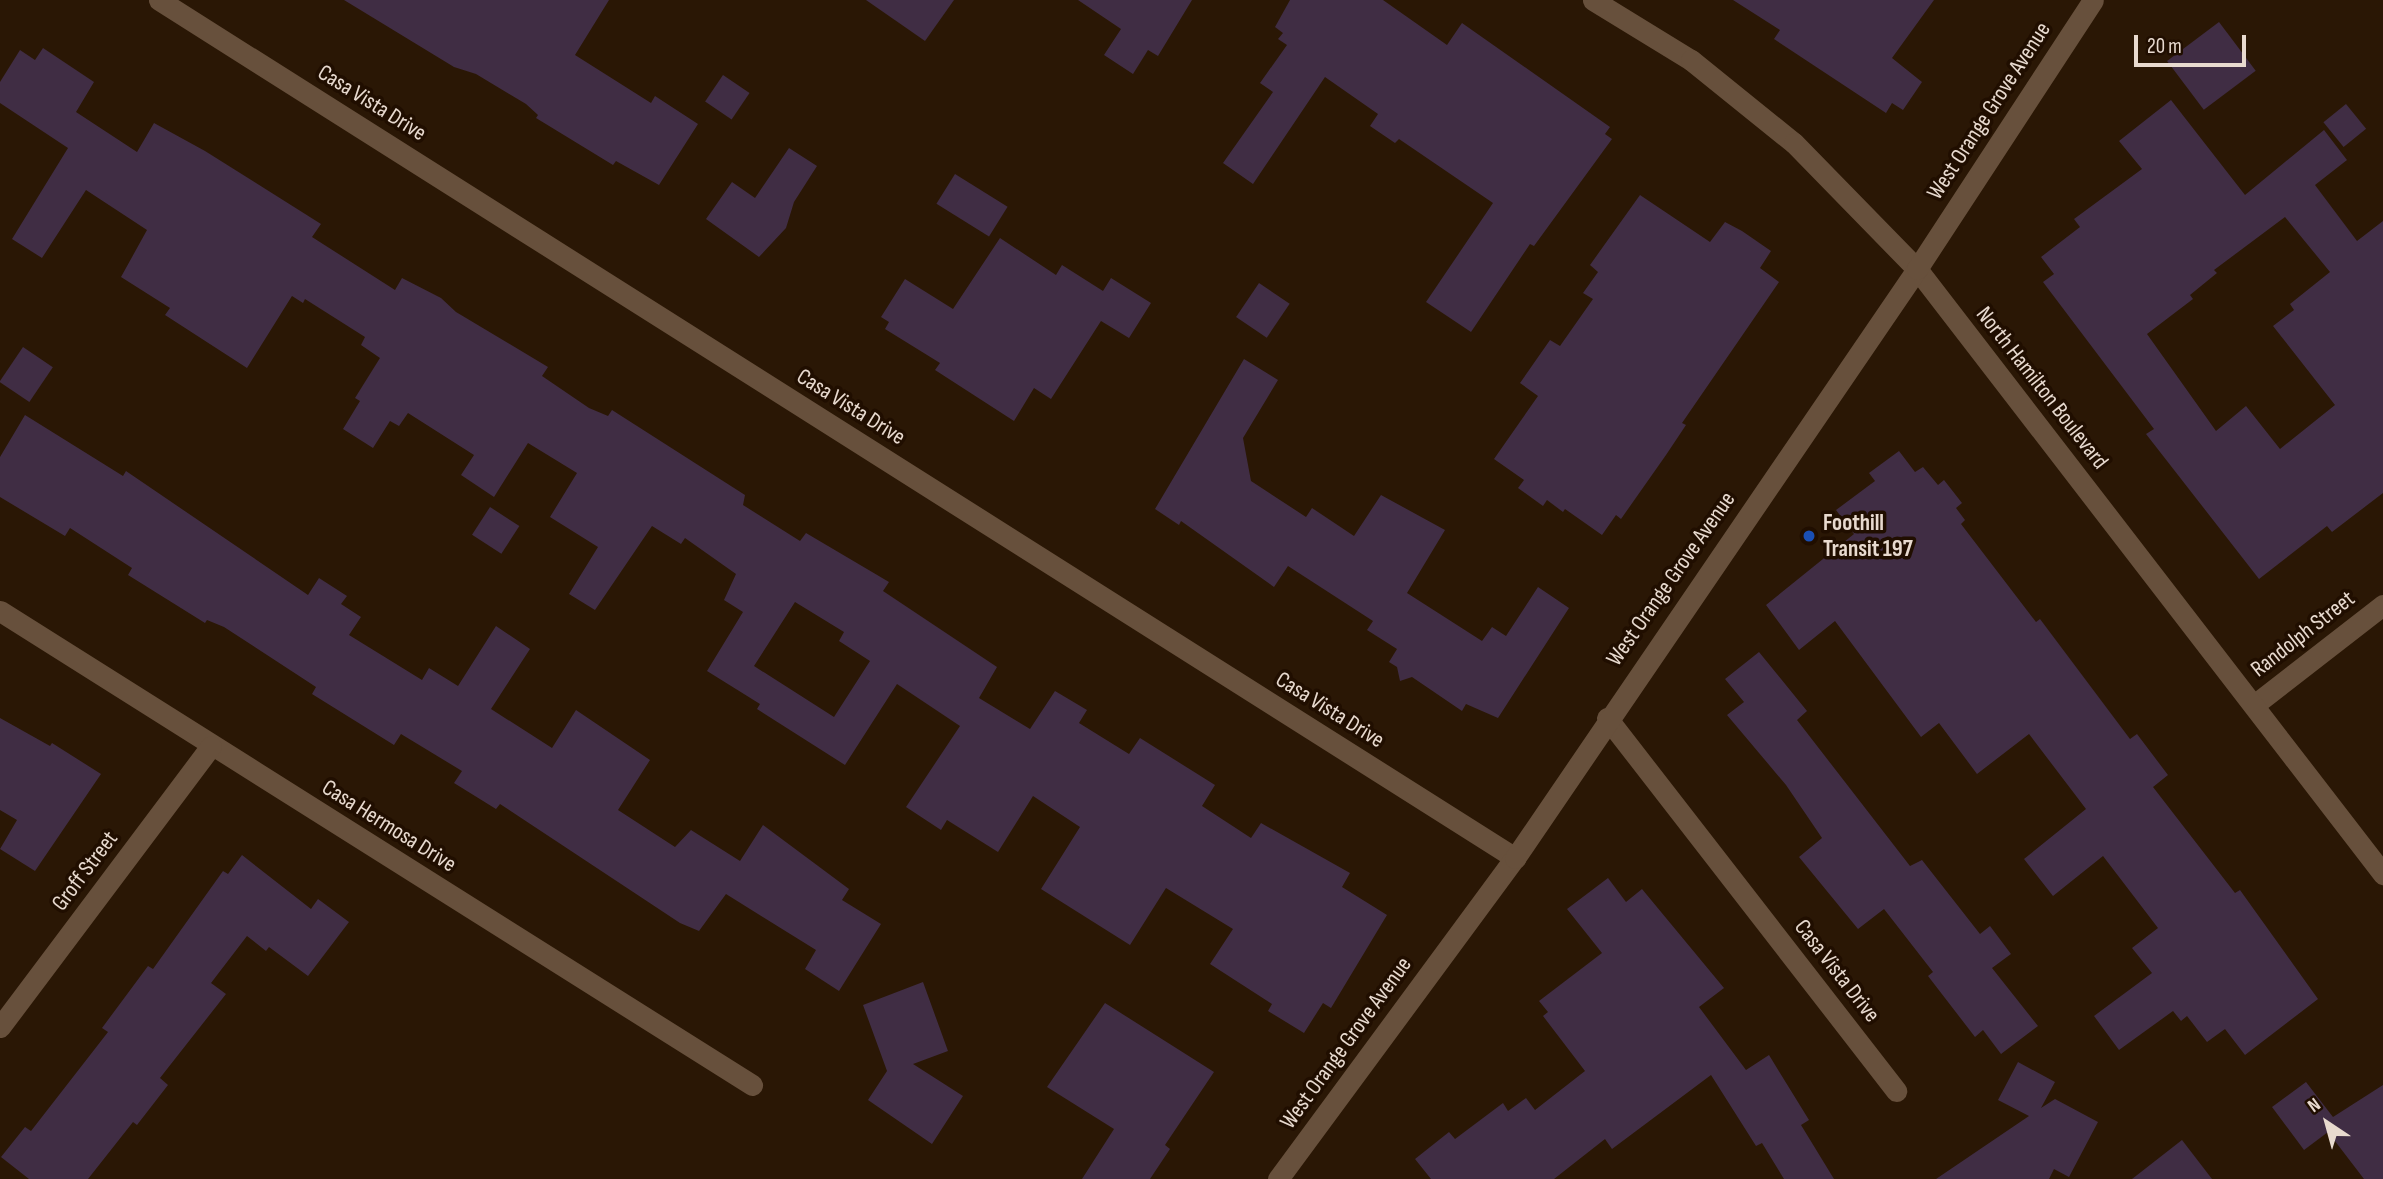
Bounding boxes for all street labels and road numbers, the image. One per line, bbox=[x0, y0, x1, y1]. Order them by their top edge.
street label: West Orange Grove Avenue bbox=[1921, 17, 2057, 205]
street label: Casa Vista Drive bbox=[313, 59, 431, 147]
street label: North Hamilton Boulevard bbox=[1970, 301, 2114, 475]
street label: Casa Vista Drive bbox=[792, 363, 910, 451]
street label: West Orange Grove Avenue bbox=[1601, 487, 1741, 671]
street label: Randolph Street bbox=[2246, 585, 2360, 683]
street label: Casa Vista Drive bbox=[1271, 666, 1389, 754]
street label: Casa Hermosa Drive bbox=[317, 774, 461, 878]
street label: Groff Street bbox=[46, 826, 124, 916]
street label: Casa Vista Drive bbox=[1788, 914, 1886, 1028]
street label: West Orange Grove Avenue bbox=[1274, 952, 1418, 1134]

